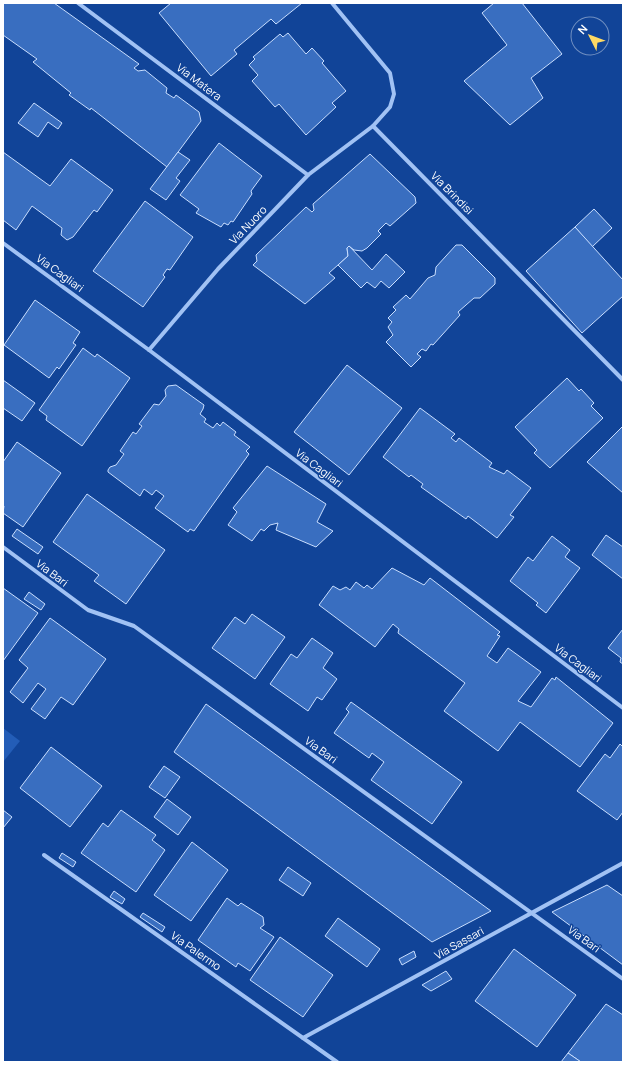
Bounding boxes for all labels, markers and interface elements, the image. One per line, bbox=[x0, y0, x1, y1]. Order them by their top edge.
north arrow bbox=[570, 16, 610, 56]
text: N bbox=[574, 21, 590, 37]
street label: Via Matera bbox=[174, 60, 225, 104]
street label: Via Brindisi bbox=[428, 168, 477, 217]
street label: Via Nuoro bbox=[225, 202, 270, 247]
street label: Via Cagliari bbox=[33, 250, 87, 295]
street label: Via Cagliari bbox=[293, 445, 346, 490]
street label: Via Bari bbox=[33, 556, 71, 590]
street label: Via Cagliari bbox=[552, 640, 605, 685]
street label: Via Bari bbox=[302, 733, 341, 766]
street label: Via Bari bbox=[565, 922, 604, 955]
street label: Via Sassari bbox=[431, 923, 486, 962]
street label: Via Palermo bbox=[168, 928, 225, 974]

